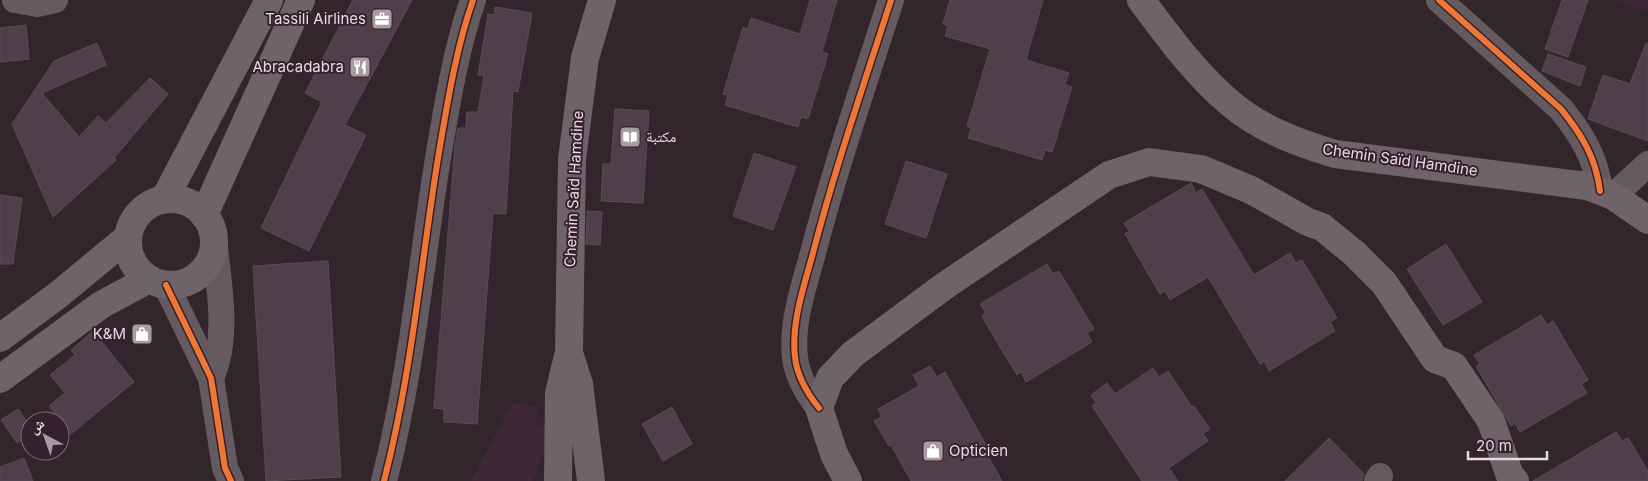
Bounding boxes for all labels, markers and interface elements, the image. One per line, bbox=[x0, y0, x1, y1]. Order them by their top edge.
office icon: Tassili Airlines bbox=[370, 7, 394, 31]
place label: Tassili Airlines bbox=[265, 9, 366, 28]
restaurant icon: Abracadabra bbox=[348, 55, 372, 79]
place label: Abracadabra bbox=[252, 57, 344, 76]
street label: Chemin Saïd Hamdine bbox=[560, 110, 587, 268]
library icon: مكتبة bbox=[618, 125, 642, 149]
place label: مكتبة bbox=[646, 127, 676, 146]
street label: Chemin Saïd Hamdine bbox=[1321, 139, 1479, 180]
shop icon: K&M bbox=[130, 322, 154, 346]
place label: K&M bbox=[93, 324, 126, 343]
north arrow bbox=[20, 411, 70, 461]
text: ش bbox=[25, 414, 48, 438]
scale bar bbox=[1468, 428, 1547, 460]
text: 20 m bbox=[1476, 436, 1512, 455]
shop icon: Opticien bbox=[921, 439, 945, 463]
place label: Opticien bbox=[949, 441, 1008, 460]

